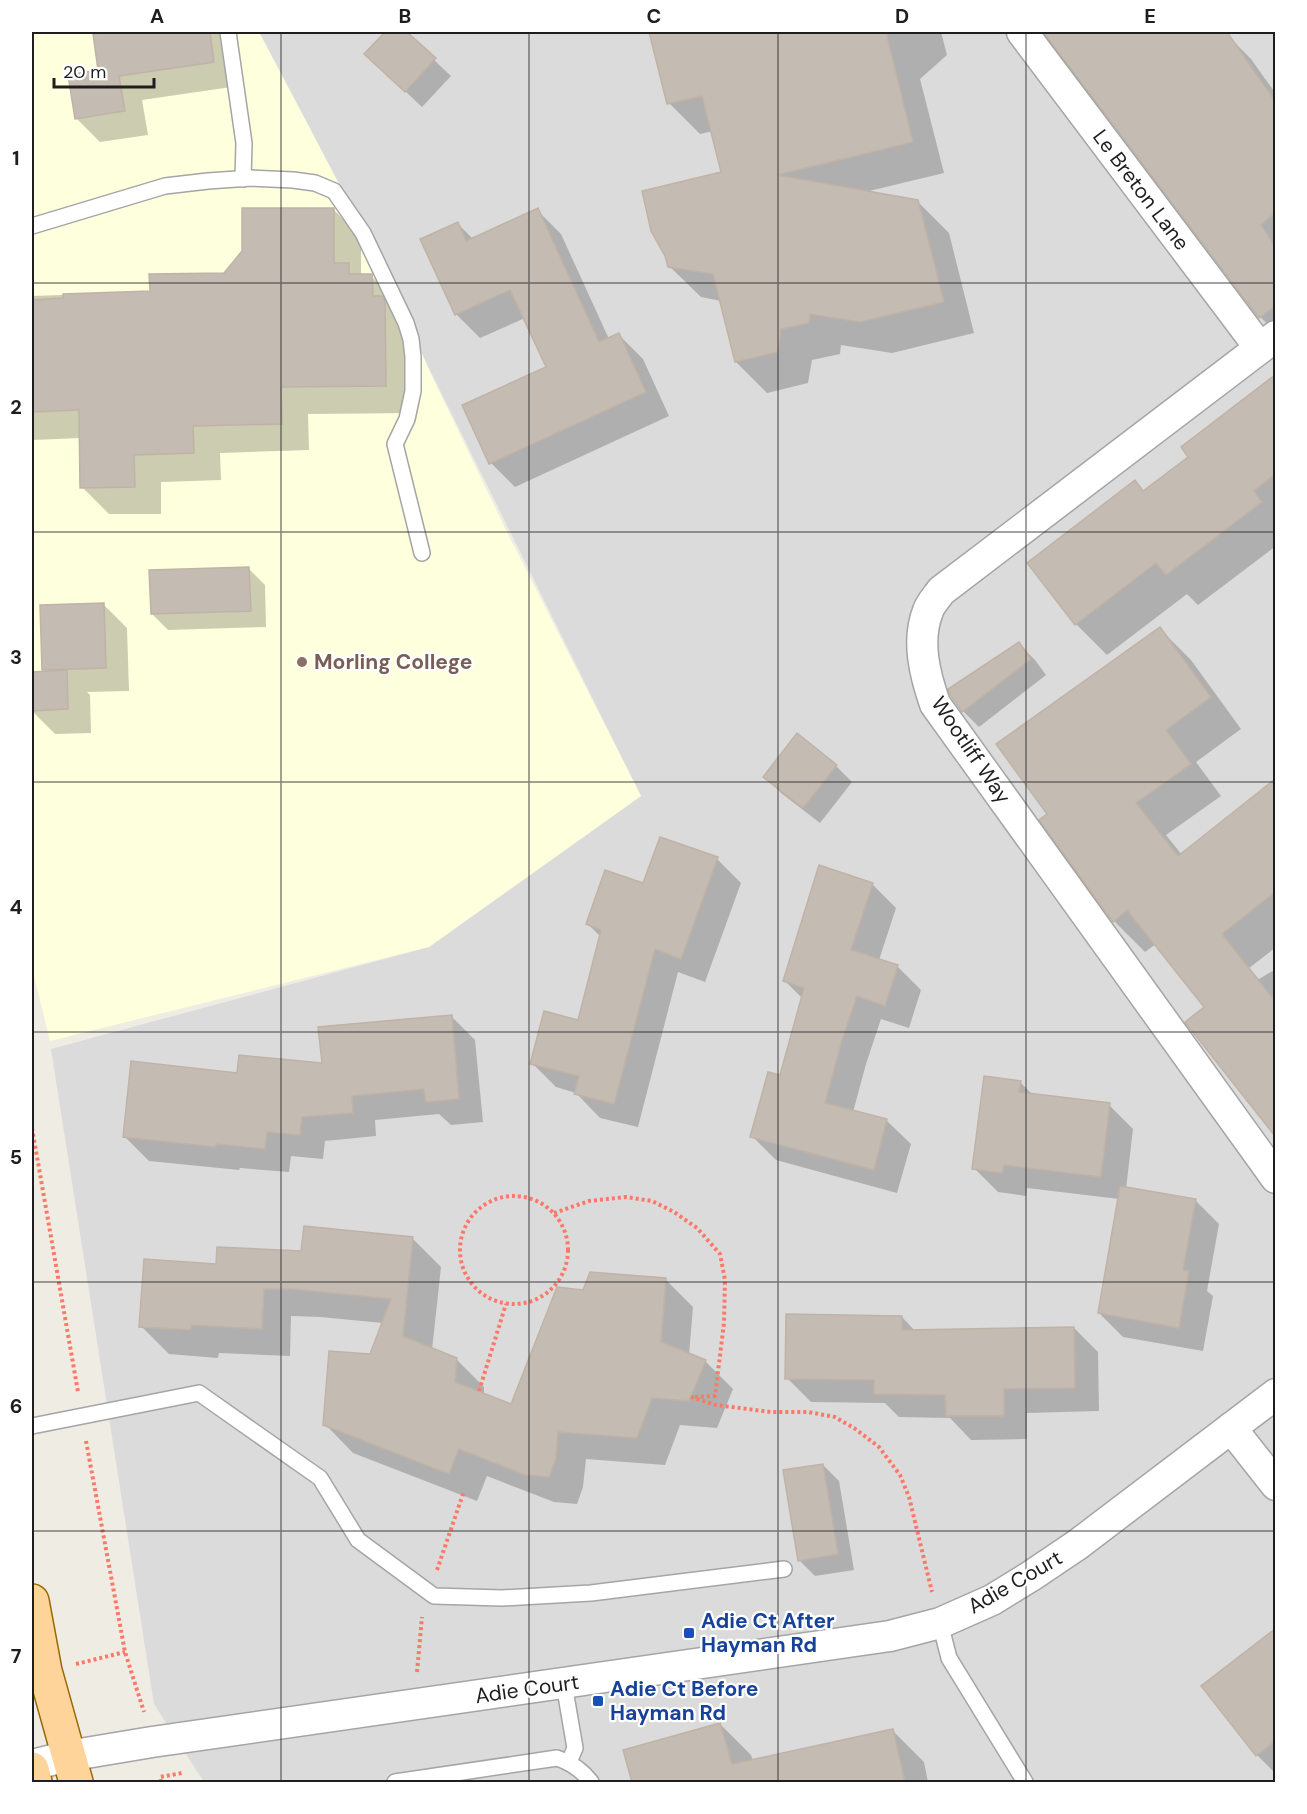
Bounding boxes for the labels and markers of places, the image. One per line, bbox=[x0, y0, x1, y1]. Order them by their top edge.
place label: Morling College bbox=[314, 648, 472, 676]
marker: Morling College bbox=[295, 655, 309, 669]
place label: Adie Ct After Hayman Rd bbox=[701, 1607, 835, 1659]
marker: Adie Ct After Hayman Rd bbox=[682, 1626, 696, 1640]
place label: Adie Ct Before Hayman Rd bbox=[610, 1675, 758, 1727]
marker: Adie Ct Before Hayman Rd bbox=[591, 1694, 605, 1708]

